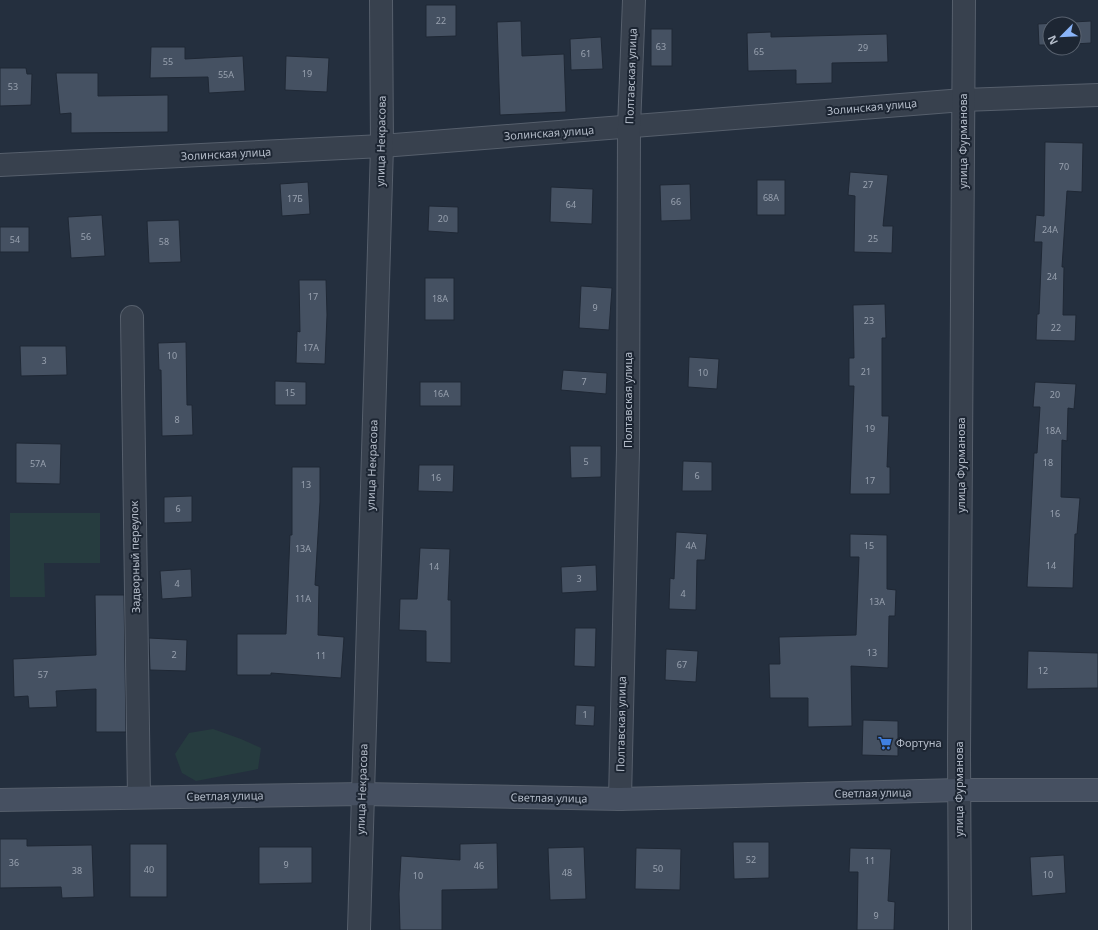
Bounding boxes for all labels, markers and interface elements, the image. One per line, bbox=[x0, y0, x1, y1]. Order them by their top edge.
house number: 22 bbox=[436, 14, 446, 27]
north arrow bbox=[1042, 16, 1082, 56]
street label: Полтавская улица bbox=[621, 28, 640, 124]
text: N bbox=[1044, 33, 1061, 47]
house number: 63 bbox=[656, 40, 666, 53]
house number: 29 bbox=[858, 41, 868, 54]
house number: 65 bbox=[754, 45, 764, 58]
house number: 61 bbox=[581, 47, 591, 60]
house number: 55 bbox=[163, 55, 173, 68]
house number: 19 bbox=[302, 67, 312, 80]
house number: 55А bbox=[218, 68, 234, 81]
house number: 53 bbox=[8, 80, 18, 93]
street label: улица Фурманова bbox=[955, 93, 970, 189]
street label: улица Некрасова bbox=[372, 95, 389, 187]
street label: Золинская улица bbox=[826, 95, 918, 118]
street label: Золинская улица bbox=[503, 122, 595, 143]
street label: Золинская улица bbox=[180, 144, 272, 163]
house number: 70 bbox=[1059, 160, 1069, 173]
house number: 27 bbox=[863, 178, 873, 191]
house number: 68А bbox=[763, 191, 779, 204]
house number: 17Б bbox=[287, 192, 303, 205]
house number: 66 bbox=[671, 195, 681, 208]
house number: 64 bbox=[566, 198, 576, 211]
house number: 20 bbox=[438, 212, 448, 225]
house number: 24А bbox=[1042, 223, 1058, 236]
house number: 56 bbox=[81, 230, 91, 243]
house number: 25 bbox=[868, 232, 878, 245]
house number: 54 bbox=[10, 233, 20, 246]
house number: 58 bbox=[159, 235, 169, 248]
house number: 24 bbox=[1047, 270, 1057, 283]
house number: 17 bbox=[308, 290, 318, 303]
house number: 18А bbox=[432, 292, 448, 305]
house number: 9 bbox=[592, 301, 598, 314]
house number: 23 bbox=[864, 314, 874, 327]
house number: 22 bbox=[1051, 321, 1061, 334]
house number: 17А bbox=[303, 341, 319, 354]
house number: 10 bbox=[167, 349, 177, 362]
street label: Полтавская улица bbox=[620, 352, 635, 448]
house number: 3 bbox=[41, 354, 47, 367]
house number: 21 bbox=[861, 365, 871, 378]
house number: 10 bbox=[698, 366, 708, 379]
house number: 7 bbox=[581, 375, 587, 388]
house number: 15 bbox=[285, 386, 295, 399]
house number: 16А bbox=[433, 387, 449, 400]
house number: 20 bbox=[1050, 388, 1060, 401]
house number: 8 bbox=[174, 413, 180, 426]
street label: улица Фурманова bbox=[953, 417, 968, 513]
street label: улица Некрасова bbox=[362, 419, 381, 511]
house number: 19 bbox=[865, 422, 875, 435]
house number: 18А bbox=[1045, 424, 1061, 437]
house number: 5 bbox=[583, 455, 589, 468]
house number: 18 bbox=[1043, 456, 1053, 469]
house number: 57А bbox=[30, 457, 46, 470]
house number: 6 bbox=[694, 469, 700, 482]
house number: 16 bbox=[431, 471, 441, 484]
house number: 17 bbox=[865, 474, 875, 487]
house number: 13 bbox=[301, 478, 311, 491]
street label: Задворный переулок bbox=[126, 501, 143, 613]
house number: 6 bbox=[175, 502, 181, 515]
house number: 16 bbox=[1050, 507, 1060, 520]
house number: 4А bbox=[686, 539, 697, 552]
house number: 15 bbox=[864, 539, 874, 552]
house number: 13А bbox=[295, 542, 311, 555]
house number: 14 bbox=[1046, 559, 1056, 572]
house number: 14 bbox=[429, 560, 439, 573]
house number: 3 bbox=[576, 572, 582, 585]
house number: 4 bbox=[174, 577, 180, 590]
house number: 4 bbox=[680, 587, 686, 600]
house number: 11А bbox=[295, 592, 311, 605]
house number: 13А bbox=[869, 595, 885, 608]
house number: 13 bbox=[867, 646, 877, 659]
house number: 2 bbox=[171, 648, 177, 661]
house number: 11 bbox=[316, 649, 326, 662]
house number: 67 bbox=[677, 658, 687, 671]
house number: 12 bbox=[1038, 664, 1048, 677]
house number: 57 bbox=[38, 668, 48, 681]
street label: Полтавская улица bbox=[612, 676, 629, 772]
house number: 1 bbox=[582, 708, 588, 721]
supermarket icon: Фортуна bbox=[877, 735, 893, 751]
place label: Фортуна bbox=[896, 735, 942, 750]
street label: улица Фурманова bbox=[951, 741, 966, 837]
street label: улица Некрасова bbox=[352, 743, 371, 835]
street label: Светлая улица bbox=[834, 784, 912, 801]
street label: Светлая улица bbox=[186, 787, 264, 804]
street label: Светлая улица bbox=[510, 789, 588, 806]
house number: 52 bbox=[746, 853, 756, 866]
house number: 11 bbox=[865, 854, 875, 867]
house number: 36 bbox=[9, 856, 19, 869]
house number: 9 bbox=[283, 858, 289, 871]
house number: 46 bbox=[474, 859, 484, 872]
house number: 50 bbox=[653, 862, 663, 875]
house number: 40 bbox=[144, 863, 154, 876]
house number: 38 bbox=[72, 864, 82, 877]
house number: 48 bbox=[562, 866, 572, 879]
house number: 10 bbox=[1043, 868, 1053, 881]
house number: 10 bbox=[413, 869, 423, 882]
house number: 9 bbox=[873, 909, 879, 922]

